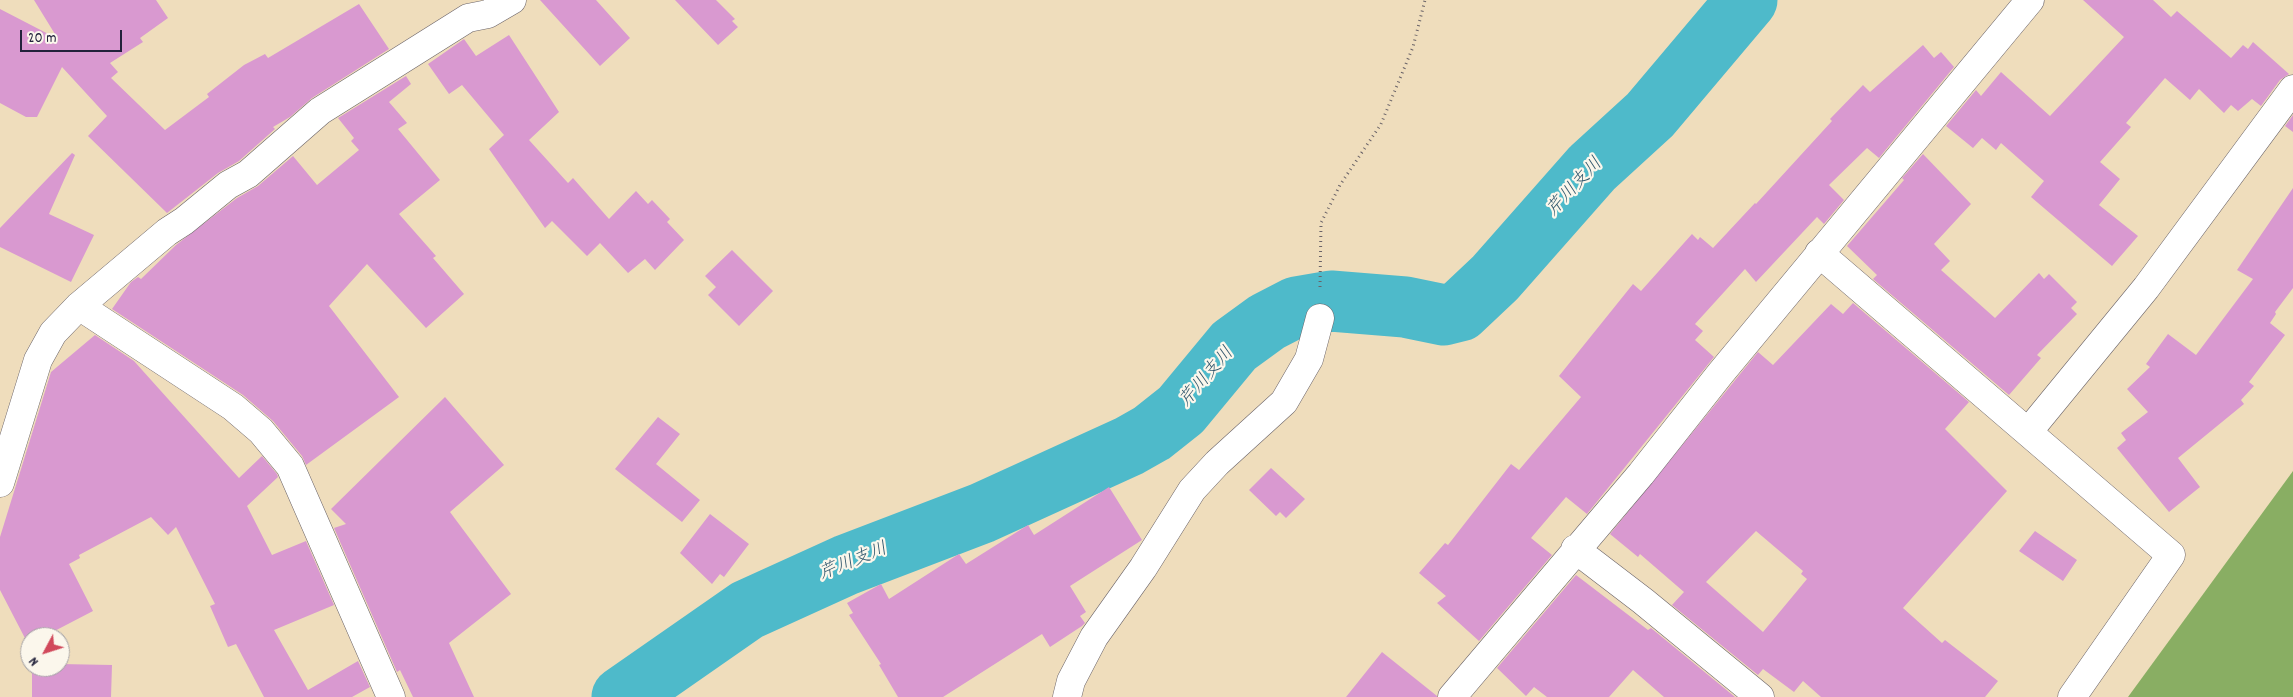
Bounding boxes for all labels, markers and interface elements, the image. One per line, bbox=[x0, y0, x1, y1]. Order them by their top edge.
scale bar bbox=[22, 20, 125, 52]
text: 20 m bbox=[28, 28, 56, 50]
water label: 芹川支川 bbox=[1544, 154, 1608, 222]
water label: 芹川支川 bbox=[1176, 344, 1240, 412]
water label: 芹川支川 bbox=[817, 540, 891, 586]
north arrow bbox=[20, 627, 70, 677]
text: N bbox=[24, 652, 44, 670]

